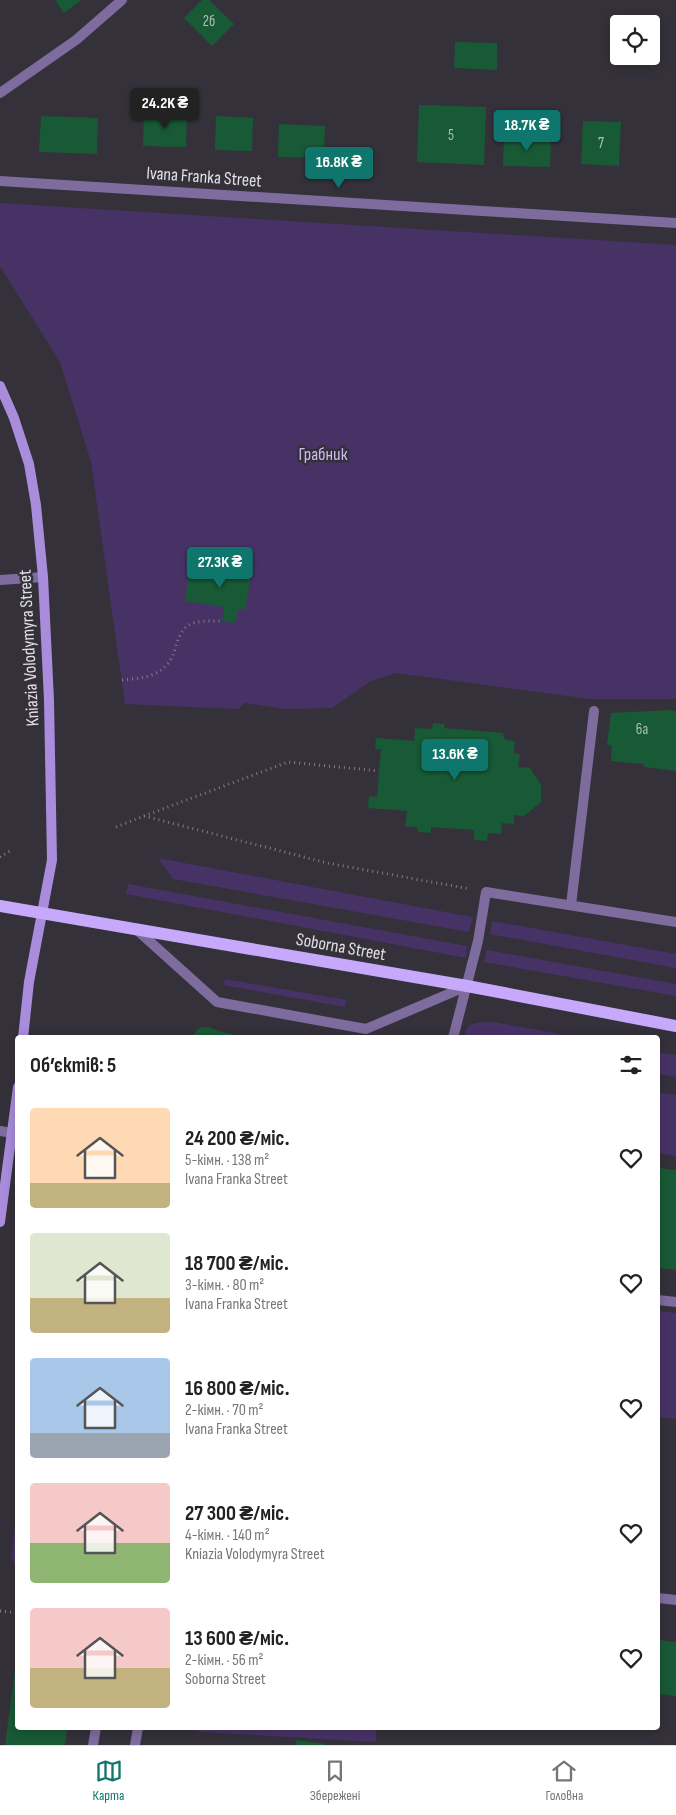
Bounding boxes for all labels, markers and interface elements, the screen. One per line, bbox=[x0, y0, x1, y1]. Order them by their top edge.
house number: 2б bbox=[203, 12, 215, 31]
map controls bbox=[610, 15, 660, 65]
button: locate bbox=[610, 15, 660, 65]
pin: 24.2K ₴ bbox=[119, 88, 211, 130]
text: 24.2K ₴ bbox=[142, 94, 188, 113]
pin: 18.7K ₴ bbox=[481, 110, 573, 152]
text: 18.7K ₴ bbox=[505, 116, 549, 135]
house number: 5 bbox=[448, 126, 454, 145]
house number: 7 bbox=[598, 134, 604, 153]
pin: 16.8K ₴ bbox=[293, 146, 385, 189]
text: 16.8K ₴ bbox=[316, 153, 362, 172]
street label: Ivana Franka Street bbox=[146, 162, 263, 192]
park label: Грабник bbox=[299, 444, 348, 465]
pin: 27.3K ₴ bbox=[174, 546, 266, 589]
text: 27.3K ₴ bbox=[198, 553, 242, 572]
street label: Kniazia Volodymyra Street bbox=[14, 569, 44, 727]
house number: 6а bbox=[636, 720, 648, 739]
pin: 13.6K ₴ bbox=[409, 738, 501, 781]
text: 13.6K ₴ bbox=[432, 745, 478, 764]
street label: Soborna Street bbox=[294, 929, 388, 965]
icon: filters bbox=[617, 1051, 645, 1079]
text: Об’єктів: 5 bbox=[30, 1053, 116, 1078]
text: 24 200 ₴/міс. bbox=[185, 1126, 290, 1151]
icon: home bbox=[70, 1128, 130, 1188]
icon: heart bbox=[617, 1144, 645, 1172]
text: 5-кімн. · 138 m² bbox=[185, 1151, 269, 1170]
text: Ivana Franka Street bbox=[185, 1170, 288, 1189]
text: 18 700 ₴/міс. bbox=[185, 1251, 289, 1276]
icon: home bbox=[70, 1253, 130, 1313]
icon: heart bbox=[617, 1269, 645, 1297]
text: 3-кімн. · 80 m² bbox=[185, 1276, 264, 1295]
text: Ivana Franka Street bbox=[185, 1295, 288, 1314]
text: 16 800 ₴/міс. bbox=[185, 1376, 290, 1401]
icon: home bbox=[70, 1378, 130, 1438]
icon: heart bbox=[617, 1394, 645, 1422]
text: 2-кімн. · 70 m² bbox=[185, 1401, 264, 1420]
text: Ivana Franka Street bbox=[185, 1420, 288, 1439]
text: 27 300 ₴/міс. bbox=[185, 1501, 289, 1526]
icon: home bbox=[70, 1503, 130, 1563]
icon: heart bbox=[617, 1519, 645, 1547]
text: 4-кімн. · 140 m² bbox=[185, 1526, 270, 1545]
text: Kniazia Volodymyra Street bbox=[185, 1545, 325, 1564]
text: 13 600 ₴/міс. bbox=[185, 1626, 289, 1651]
icon: home bbox=[70, 1628, 130, 1688]
icon: heart bbox=[617, 1644, 645, 1672]
text: 2-кімн. · 56 m² bbox=[185, 1651, 264, 1670]
text: Soborna Street bbox=[185, 1670, 266, 1689]
tab: Карта bbox=[93, 1757, 124, 1804]
tab: Збережені bbox=[310, 1757, 360, 1804]
tab: Головна bbox=[546, 1757, 583, 1804]

